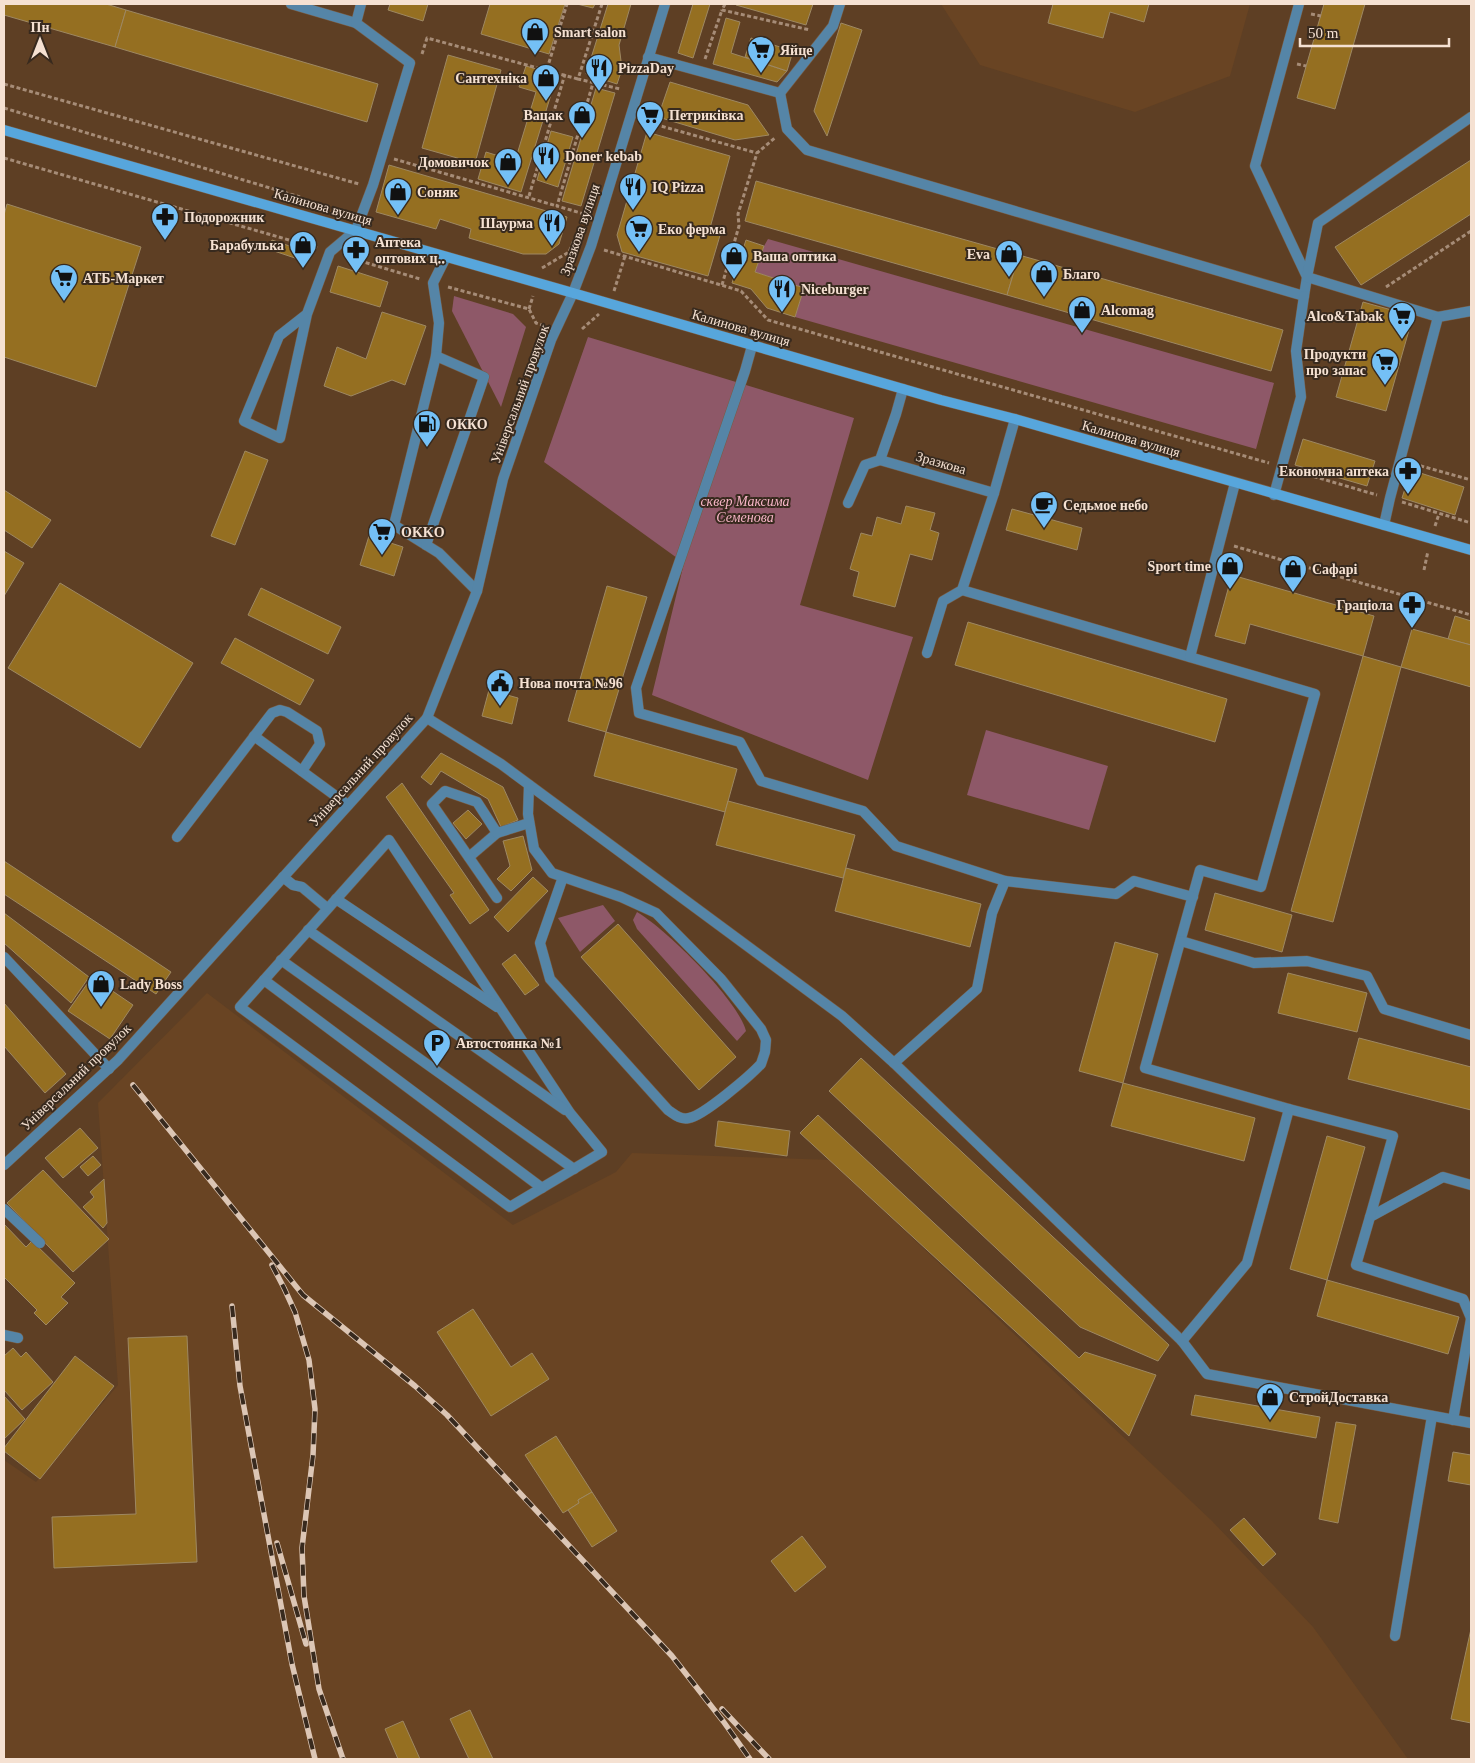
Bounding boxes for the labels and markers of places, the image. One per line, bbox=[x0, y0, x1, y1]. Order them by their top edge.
shop icon: Smart salon bbox=[520, 17, 550, 56]
place label: Smart salon bbox=[554, 25, 626, 40]
supermarket icon: Яйце bbox=[746, 35, 776, 74]
place label: Яйце bbox=[780, 43, 812, 58]
restaurant icon: PizzaDay bbox=[584, 53, 614, 92]
place label: PizzaDay bbox=[618, 61, 674, 76]
shop icon: Сантехніка bbox=[531, 63, 561, 102]
place label: Сантехніка bbox=[455, 71, 527, 86]
shop icon: Вацак bbox=[567, 100, 597, 139]
supermarket icon: Петриківка bbox=[635, 100, 665, 139]
place label: Вацак bbox=[524, 108, 564, 123]
place label: Петриківка bbox=[669, 108, 743, 123]
restaurant icon: Doner kebab bbox=[531, 141, 561, 180]
shop icon: Домовичок bbox=[493, 147, 523, 186]
place label: Doner kebab bbox=[565, 149, 642, 164]
place label: Домовичок bbox=[418, 155, 490, 170]
restaurant icon: IQ Pizza bbox=[618, 172, 648, 211]
shop icon: Соняк bbox=[383, 177, 413, 216]
place label: IQ Pizza bbox=[652, 180, 704, 195]
place label: Соняк bbox=[417, 185, 459, 200]
pharmacy icon: Подорожник bbox=[150, 202, 180, 241]
restaurant icon: Шаурма bbox=[537, 208, 567, 247]
place label: Подорожник bbox=[184, 210, 265, 225]
supermarket icon: Еко ферма bbox=[624, 214, 654, 253]
place label: Шаурма bbox=[480, 216, 533, 231]
place label: Еко ферма bbox=[658, 222, 726, 237]
shop icon: Барабулька bbox=[288, 230, 318, 269]
pharmacy icon: Аптека оптових ц‥ bbox=[341, 235, 371, 274]
place label: Аптека оптових ц‥ bbox=[375, 235, 445, 266]
place label: Барабулька bbox=[210, 238, 284, 253]
shop icon: Eva bbox=[994, 239, 1024, 278]
shop icon: Ваша оптика bbox=[719, 241, 749, 280]
place label: Eva bbox=[967, 247, 990, 262]
place label: Ваша оптика bbox=[753, 249, 837, 264]
shop icon: Благо bbox=[1029, 259, 1059, 298]
supermarket icon: АТБ-Маркет bbox=[49, 263, 79, 302]
place label: Благо bbox=[1063, 267, 1100, 282]
place label: АТБ-Маркет bbox=[83, 271, 164, 286]
restaurant icon: Niceburger bbox=[767, 274, 797, 313]
place label: Niceburger bbox=[801, 282, 869, 297]
shop icon: Alcomag bbox=[1067, 295, 1097, 334]
supermarket icon: Alco&Tabak bbox=[1387, 301, 1417, 340]
place label: Alcomag bbox=[1101, 303, 1154, 318]
place label: Alco&Tabak bbox=[1306, 309, 1383, 324]
place label: Продукти про запас bbox=[1304, 347, 1366, 378]
supermarket icon: Продукти про запас bbox=[1370, 347, 1400, 386]
fuel station icon: ОККО bbox=[412, 409, 442, 448]
place label: ОККО bbox=[446, 417, 488, 432]
pharmacy icon: Економна аптека bbox=[1393, 456, 1423, 495]
place label: Економна аптека bbox=[1279, 464, 1389, 479]
cafe icon: Седьмое небо bbox=[1029, 490, 1059, 529]
place label: Седьмое небо bbox=[1063, 498, 1148, 513]
supermarket icon: OKKO bbox=[367, 517, 397, 556]
place label: OKKO bbox=[401, 525, 445, 540]
shop icon: Sport time bbox=[1215, 551, 1245, 590]
shop icon: Сафарі bbox=[1278, 554, 1308, 593]
place label: Sport time bbox=[1148, 559, 1211, 574]
place label: Сафарі bbox=[1312, 562, 1358, 577]
pharmacy icon: Граціола bbox=[1397, 590, 1427, 629]
place label: Граціола bbox=[1337, 598, 1393, 613]
public building icon: Нова почта №96 bbox=[485, 668, 515, 707]
place label: Нова почта №96 bbox=[519, 676, 623, 691]
shop icon: Lady Boss bbox=[86, 969, 116, 1008]
place label: Lady Boss bbox=[120, 977, 182, 992]
parking icon: Автостоянка №1 bbox=[422, 1028, 452, 1067]
place label: Автостоянка №1 bbox=[456, 1036, 562, 1051]
shop icon: СтройДоставка bbox=[1255, 1382, 1285, 1421]
place label: СтройДоставка bbox=[1289, 1390, 1388, 1405]

